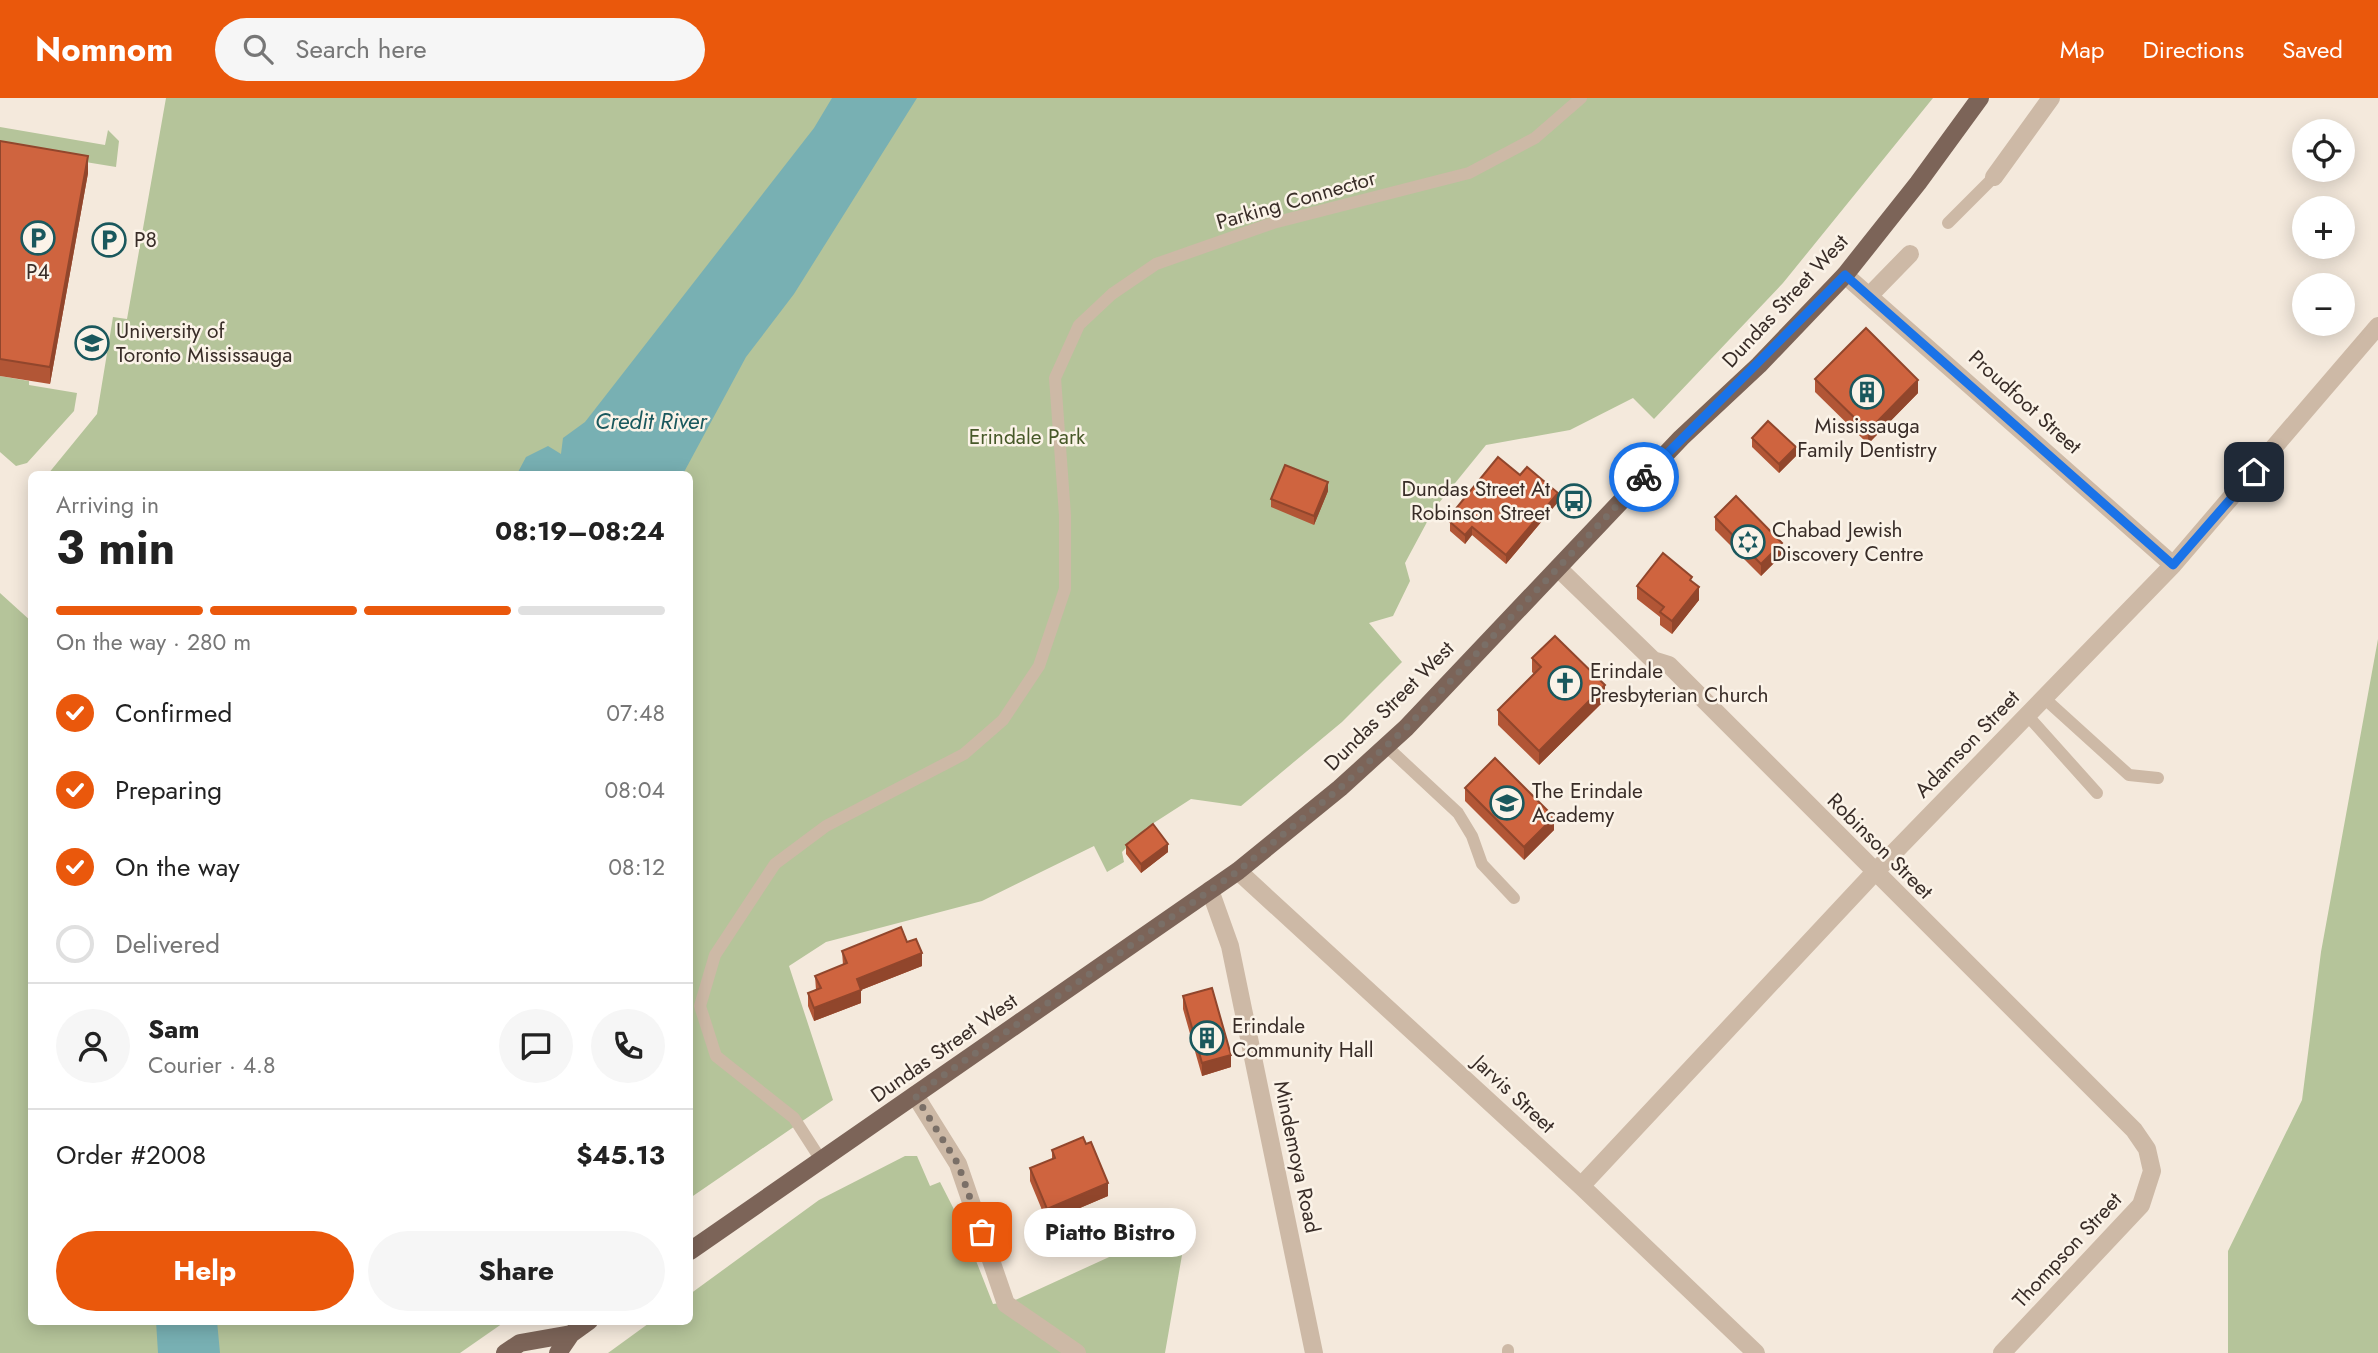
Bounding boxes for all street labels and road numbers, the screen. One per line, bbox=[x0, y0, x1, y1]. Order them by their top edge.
street label: Parking Connector bbox=[1213, 163, 1380, 237]
street label: Dundas Street West bbox=[1715, 228, 1855, 374]
street label: Proudfoot Street bbox=[1962, 343, 2088, 461]
street label: Dundas Street West bbox=[1317, 634, 1461, 778]
street label: Adamson Street bbox=[1908, 683, 2026, 805]
street label: Robinson Street bbox=[1820, 786, 1940, 906]
street label: Dundas Street West bbox=[865, 986, 1023, 1110]
street label: Jarvis Street bbox=[1464, 1046, 1562, 1140]
street label: Mindemoya Road bbox=[1266, 1078, 1328, 1236]
street label: Thompson Street bbox=[2006, 1186, 2128, 1314]

